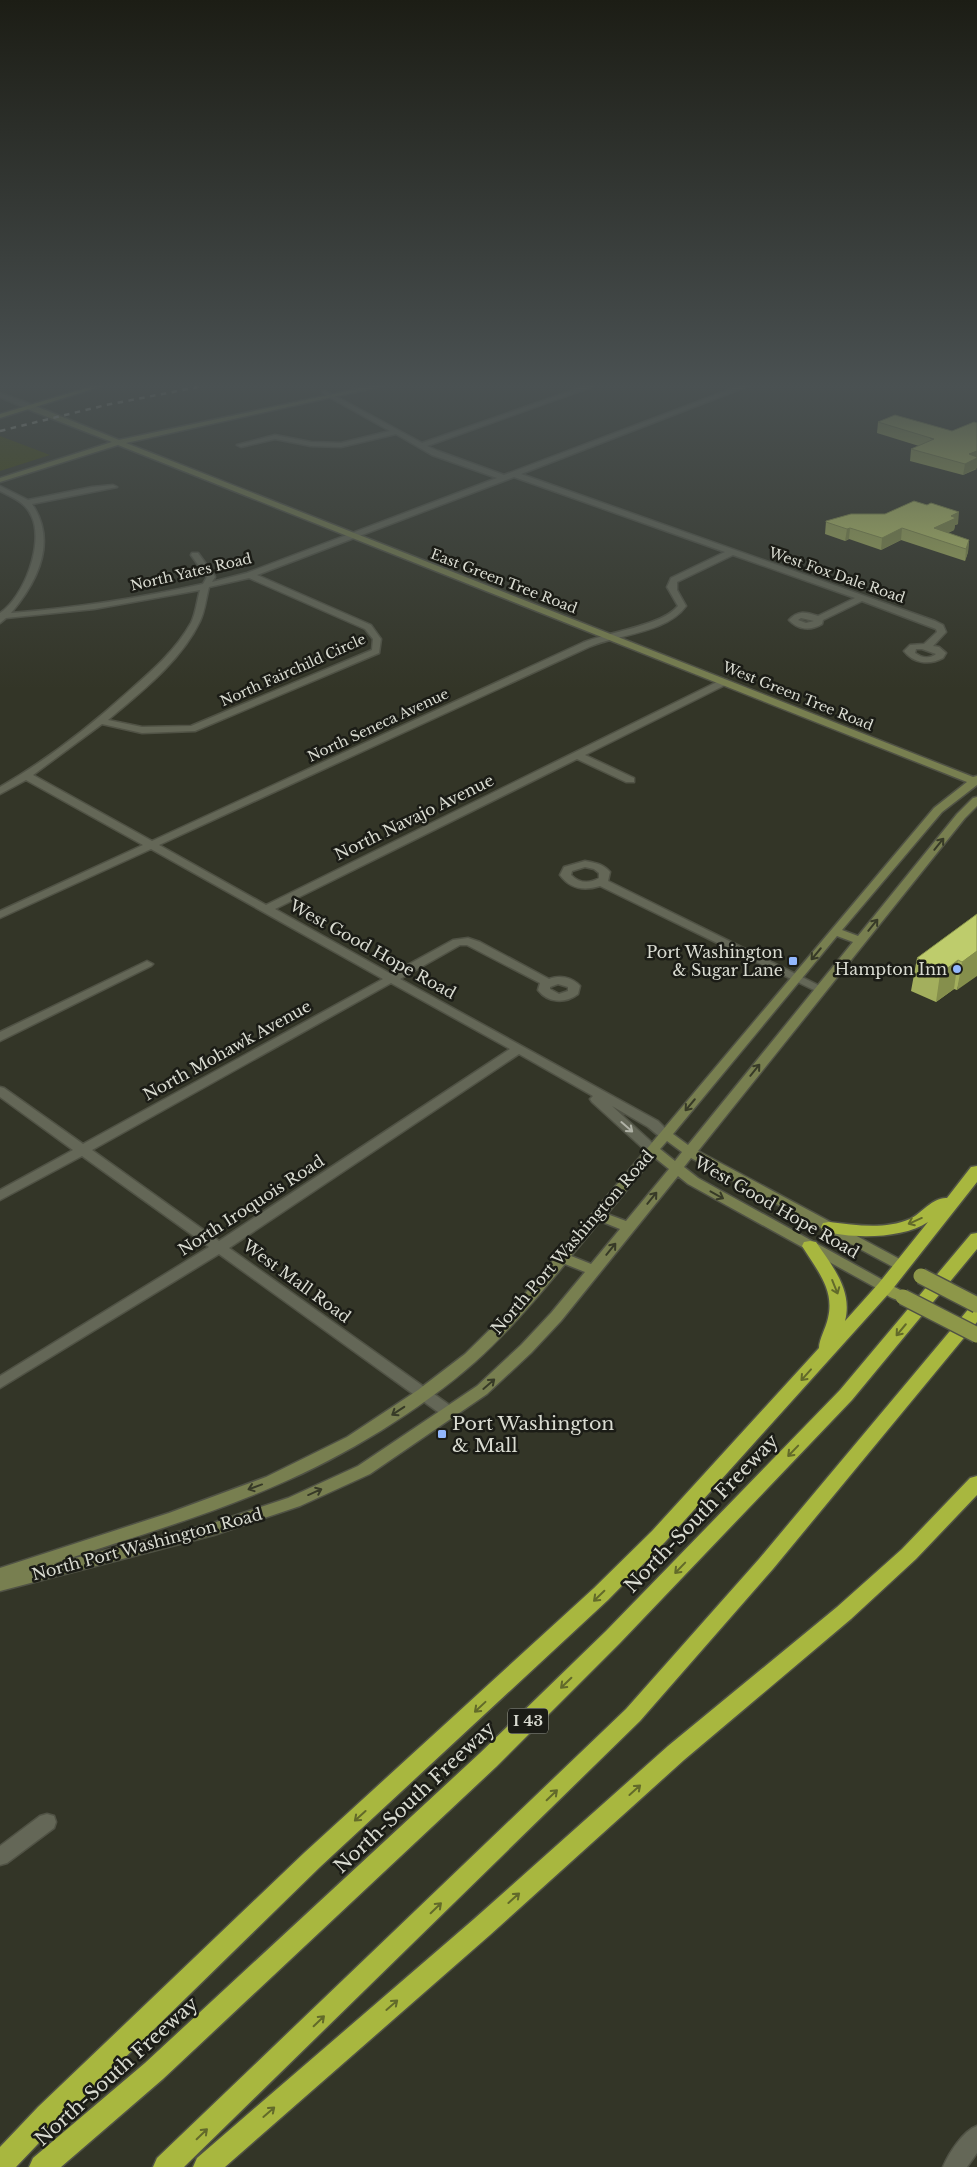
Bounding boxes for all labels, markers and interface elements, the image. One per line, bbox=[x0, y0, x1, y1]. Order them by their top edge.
street label: West Fox Dale Road bbox=[766, 543, 908, 607]
street label: East Green Tree Road bbox=[428, 545, 580, 617]
street label: North Yates Road bbox=[129, 549, 254, 595]
street label: North Fairchild Circle bbox=[217, 630, 369, 710]
street label: West Green Tree Road bbox=[719, 657, 877, 735]
street label: North Seneca Avenue bbox=[305, 684, 451, 766]
street label: North Navajo Avenue bbox=[331, 770, 497, 864]
one-way arrow bbox=[933, 837, 944, 850]
street label: West Good Hope Road bbox=[286, 894, 460, 1003]
one-way arrow bbox=[868, 918, 879, 931]
place label: Port Washington & Sugar Lane bbox=[646, 942, 783, 980]
one-way arrow bbox=[810, 947, 821, 960]
marker: Port Washington & Sugar Lane bbox=[787, 955, 799, 967]
place label: Hampton Inn bbox=[834, 959, 947, 979]
marker: Hampton Inn bbox=[951, 963, 963, 975]
street label: North Mohawk Avenue bbox=[140, 995, 314, 1105]
one-way arrow bbox=[749, 1064, 760, 1077]
one-way arrow bbox=[684, 1098, 695, 1111]
one-way arrow bbox=[621, 1121, 634, 1132]
street label: North Port Washington Road bbox=[487, 1146, 658, 1338]
street label: North Iroquois Road bbox=[174, 1150, 328, 1260]
street label: West Good Hope Road bbox=[690, 1151, 863, 1262]
one-way arrow bbox=[709, 1190, 723, 1200]
one-way arrow bbox=[646, 1191, 657, 1204]
one-way arrow bbox=[908, 1217, 923, 1227]
street label: West Mall Road bbox=[238, 1235, 355, 1327]
one-way arrow bbox=[605, 1243, 616, 1256]
one-way arrow bbox=[831, 1279, 840, 1294]
one-way arrow bbox=[896, 1323, 907, 1336]
one-way arrow bbox=[800, 1369, 812, 1382]
one-way arrow bbox=[482, 1379, 495, 1390]
one-way arrow bbox=[391, 1405, 405, 1416]
place label: Port Washington & Mall bbox=[452, 1412, 614, 1457]
marker: Port Washington & Mall bbox=[436, 1428, 448, 1440]
street label: North-South Freeway bbox=[620, 1429, 783, 1597]
one-way arrow bbox=[787, 1444, 799, 1457]
one-way arrow bbox=[248, 1483, 263, 1492]
one-way arrow bbox=[307, 1487, 322, 1496]
street label: North Port Washington Road bbox=[30, 1504, 265, 1584]
one-way arrow bbox=[674, 1562, 686, 1574]
one-way arrow bbox=[592, 1590, 605, 1602]
one-way arrow bbox=[560, 1677, 572, 1690]
one-way arrow bbox=[474, 1701, 486, 1713]
road number: I 43 bbox=[508, 1708, 548, 1734]
street label: North-South Freeway bbox=[329, 1717, 499, 1878]
one-way arrow bbox=[628, 1784, 641, 1796]
one-way arrow bbox=[546, 1789, 559, 1801]
one-way arrow bbox=[354, 1811, 367, 1822]
one-way arrow bbox=[507, 1892, 520, 1904]
one-way arrow bbox=[429, 1902, 442, 1914]
street label: North-South Freeway bbox=[30, 1992, 203, 2151]
one-way arrow bbox=[385, 2000, 398, 2011]
one-way arrow bbox=[312, 2015, 325, 2027]
one-way arrow bbox=[262, 2107, 275, 2118]
one-way arrow bbox=[196, 2128, 208, 2140]

